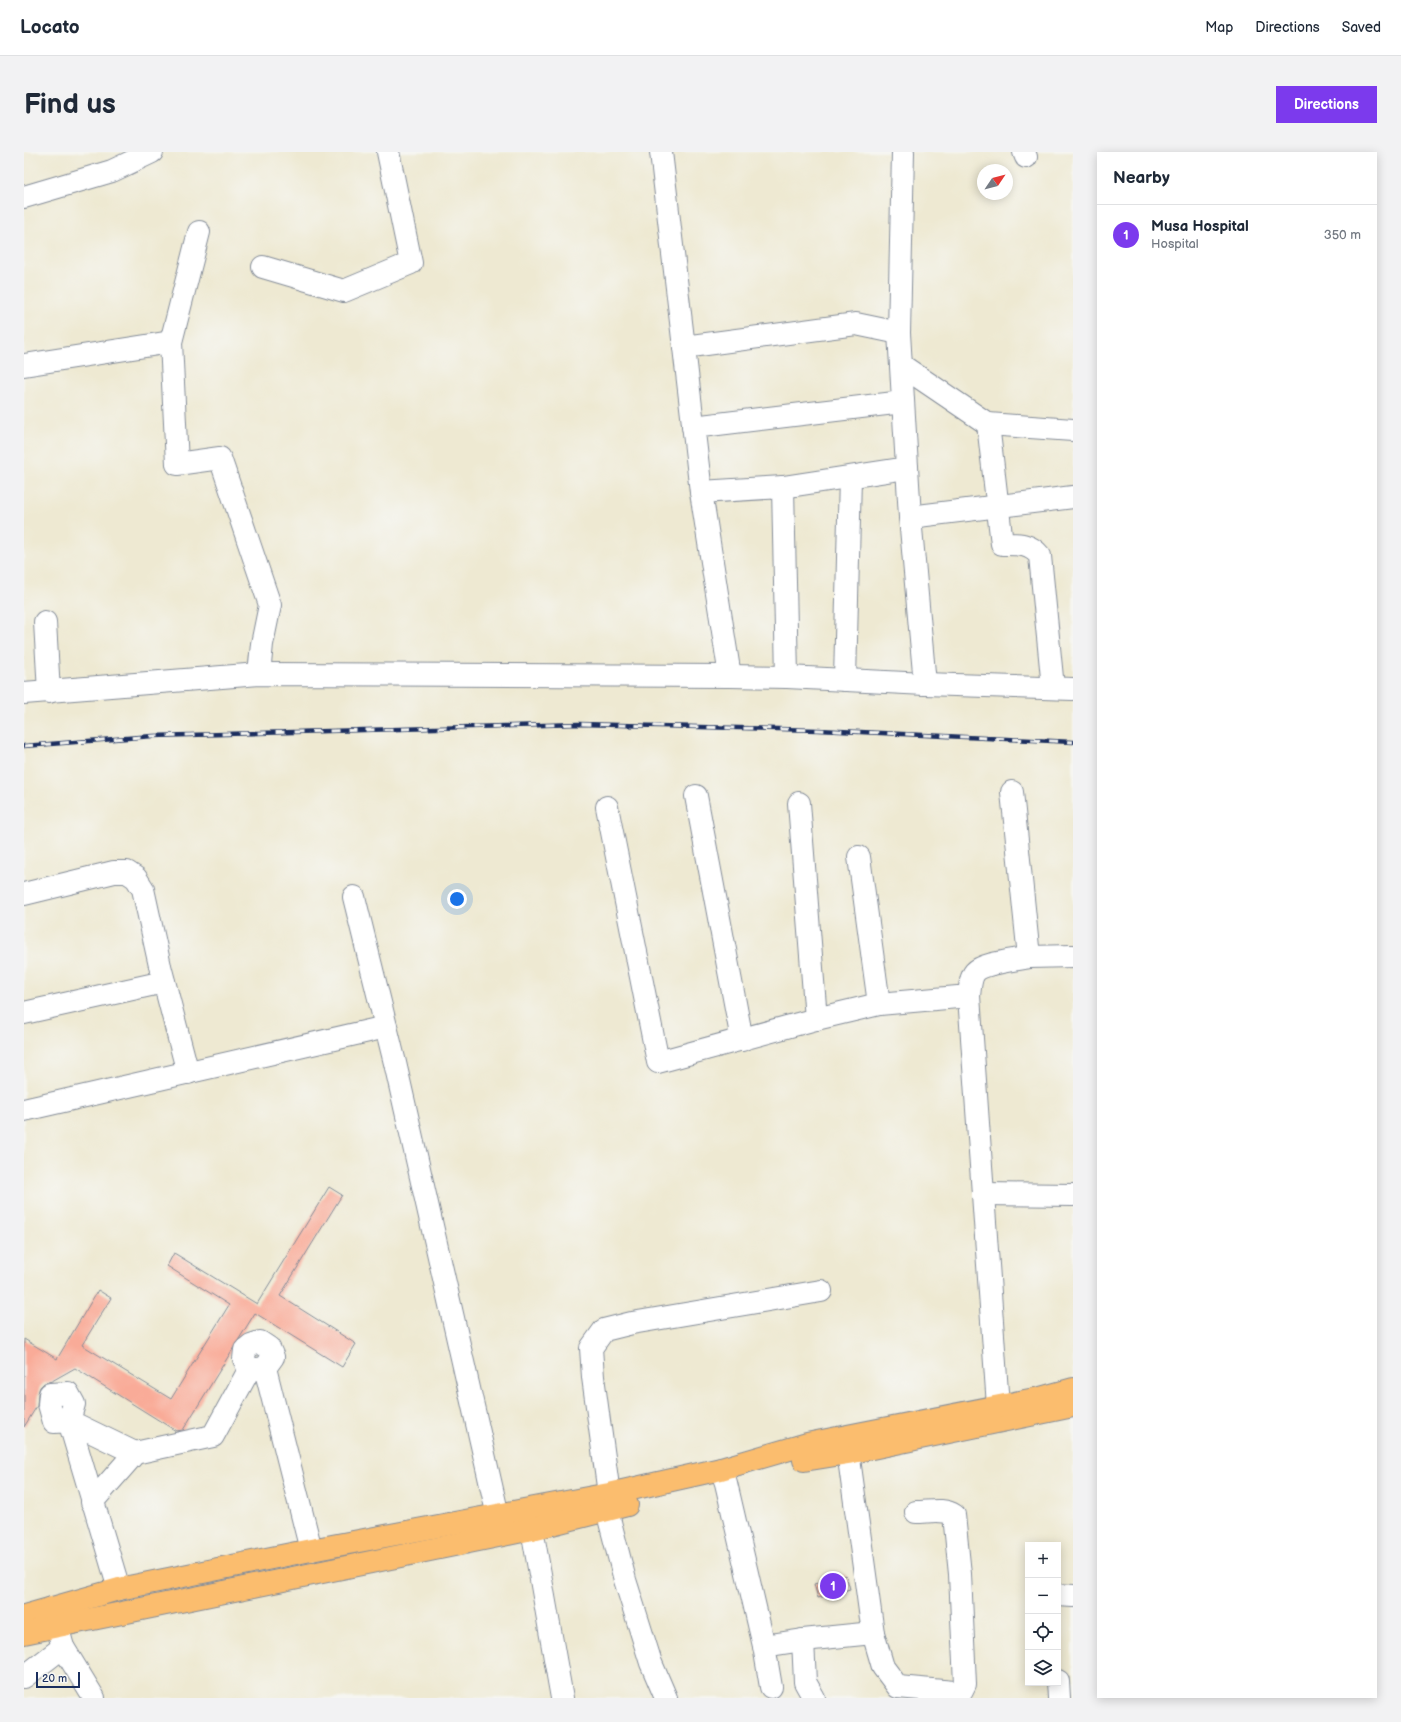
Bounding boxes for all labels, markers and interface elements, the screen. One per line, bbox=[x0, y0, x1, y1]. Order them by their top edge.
text: Locato bbox=[20, 16, 80, 39]
text: Map bbox=[1205, 19, 1233, 36]
text: Directions bbox=[1255, 19, 1320, 36]
text: Saved bbox=[1342, 19, 1381, 36]
button: Directions bbox=[1276, 86, 1377, 123]
text: Find us bbox=[24, 88, 116, 121]
north arrow bbox=[977, 164, 1013, 200]
text: Nearby bbox=[1113, 168, 1170, 188]
text: Musa Hospital bbox=[1151, 217, 1249, 236]
text: 1 bbox=[1123, 227, 1129, 243]
text: 350 m bbox=[1324, 227, 1361, 243]
text: Hospital bbox=[1151, 236, 1199, 252]
your location bbox=[447, 889, 467, 909]
map controls bbox=[1025, 1542, 1061, 1686]
button: + bbox=[1025, 1542, 1061, 1578]
pin: 1 bbox=[820, 1571, 846, 1601]
button: − bbox=[1025, 1578, 1061, 1614]
button: locate bbox=[1025, 1614, 1061, 1650]
button: layers bbox=[1025, 1650, 1061, 1686]
scale bar bbox=[36, 1670, 80, 1689]
text: 20 m bbox=[42, 1672, 67, 1685]

